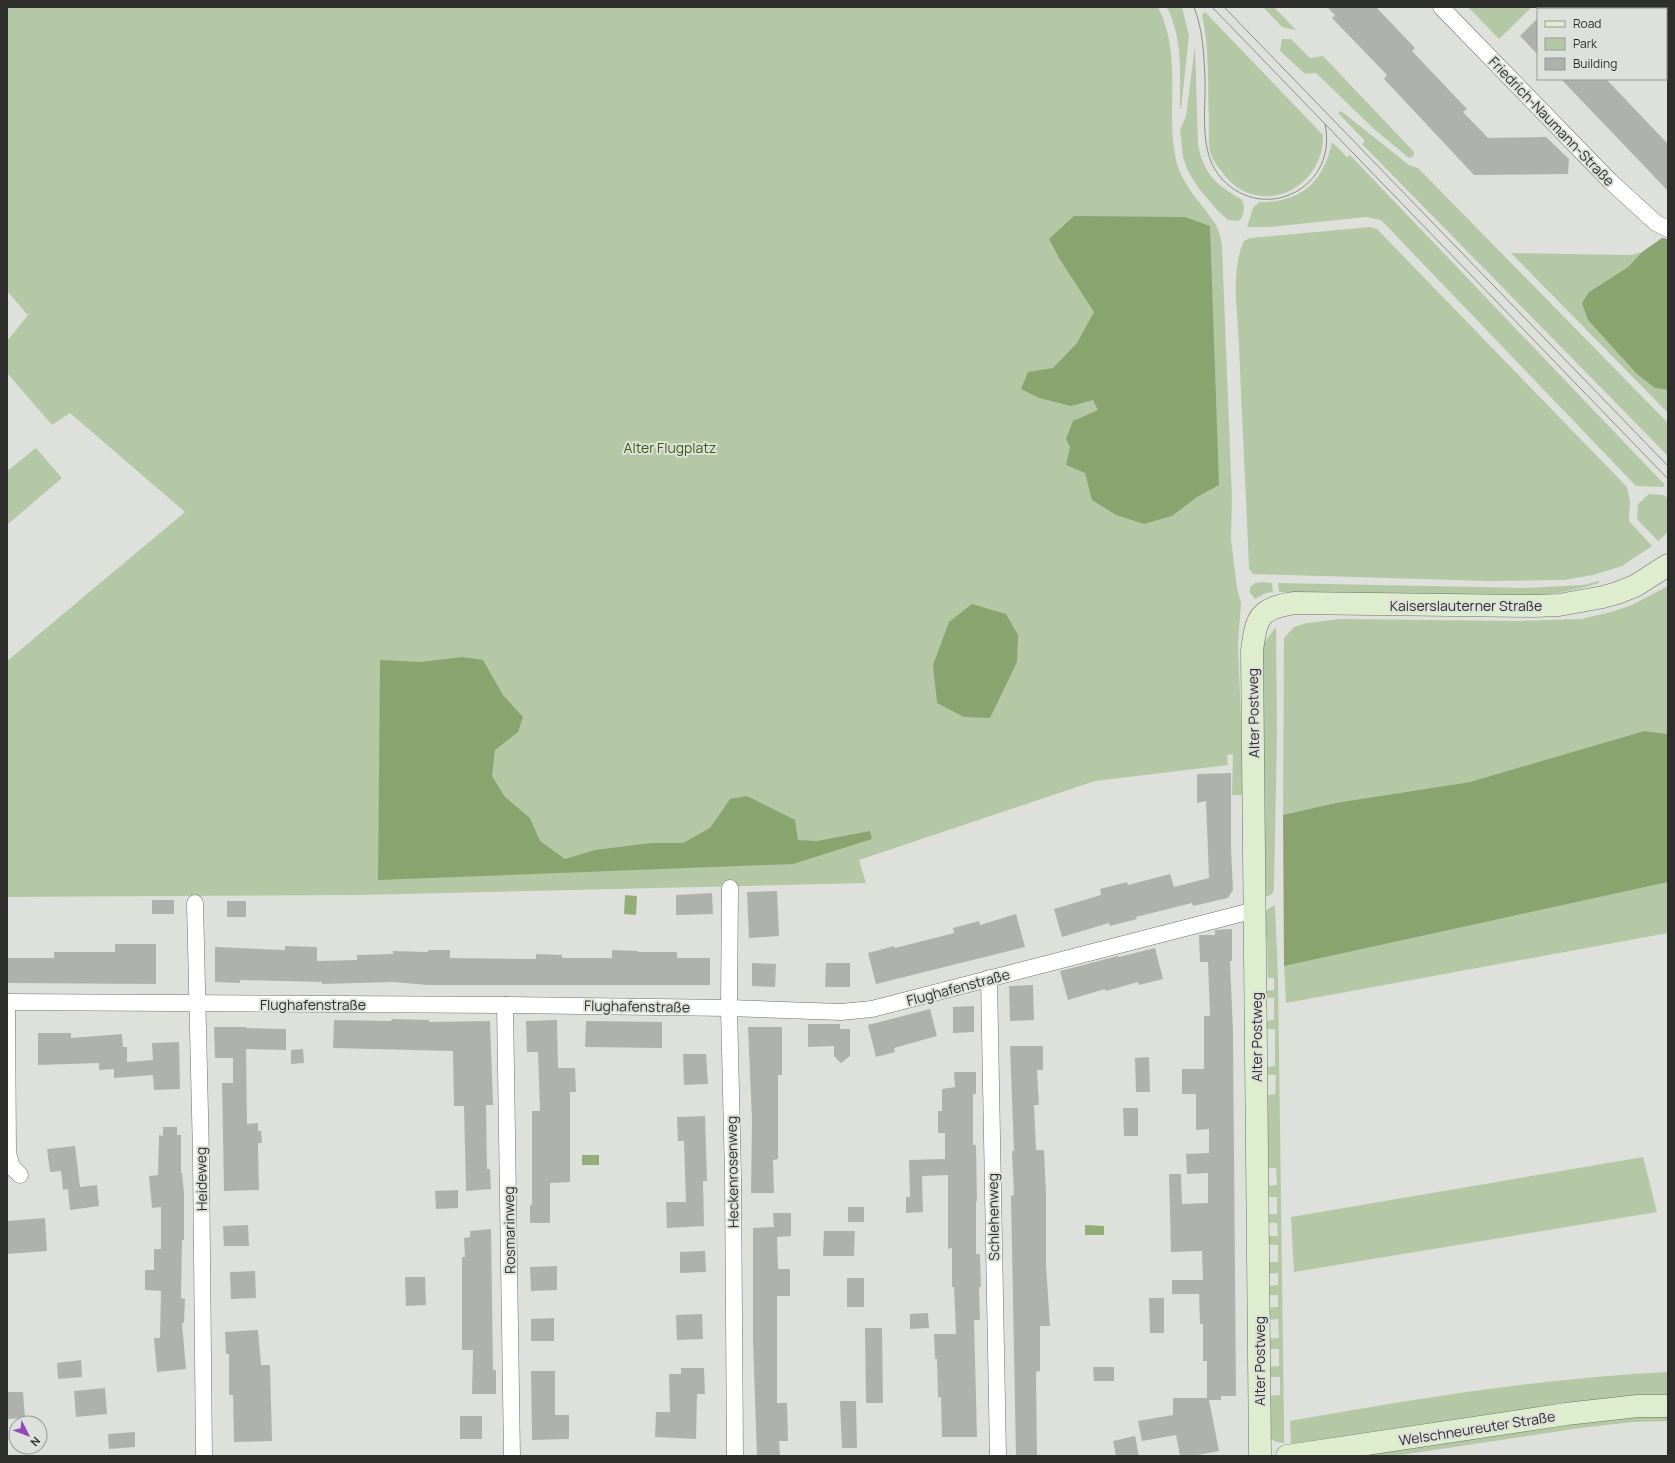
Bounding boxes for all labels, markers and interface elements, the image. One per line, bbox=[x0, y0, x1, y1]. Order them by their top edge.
legend bbox=[1537, 8, 1667, 80]
text: Road bbox=[1573, 15, 1601, 32]
text: Park bbox=[1573, 35, 1598, 52]
street label: Friedrich-Naumann-Straße bbox=[1485, 52, 1619, 190]
text: Building bbox=[1573, 55, 1617, 72]
park label: Alter Flugplatz bbox=[624, 438, 716, 457]
street label: Kaiserslauterner Straße bbox=[1390, 596, 1542, 615]
street label: Alter Postweg bbox=[1243, 668, 1263, 758]
street label: Flughafenstraße bbox=[904, 964, 1012, 1010]
street label: Alter Postweg bbox=[1247, 992, 1266, 1082]
street label: Flughafenstraße bbox=[260, 995, 366, 1014]
street label: Flughafenstraße bbox=[584, 996, 690, 1016]
street label: Heckenrosenweg bbox=[722, 1116, 742, 1228]
street label: Heideweg bbox=[191, 1147, 211, 1211]
street label: Schlehenweg bbox=[983, 1173, 1003, 1261]
street label: Rosmarinweg bbox=[499, 1186, 519, 1274]
street label: Alter Postweg bbox=[1250, 1316, 1269, 1406]
street label: Welschneureuter Straße bbox=[1397, 1406, 1557, 1450]
north arrow bbox=[8, 1415, 48, 1455]
text: N bbox=[28, 1434, 44, 1450]

